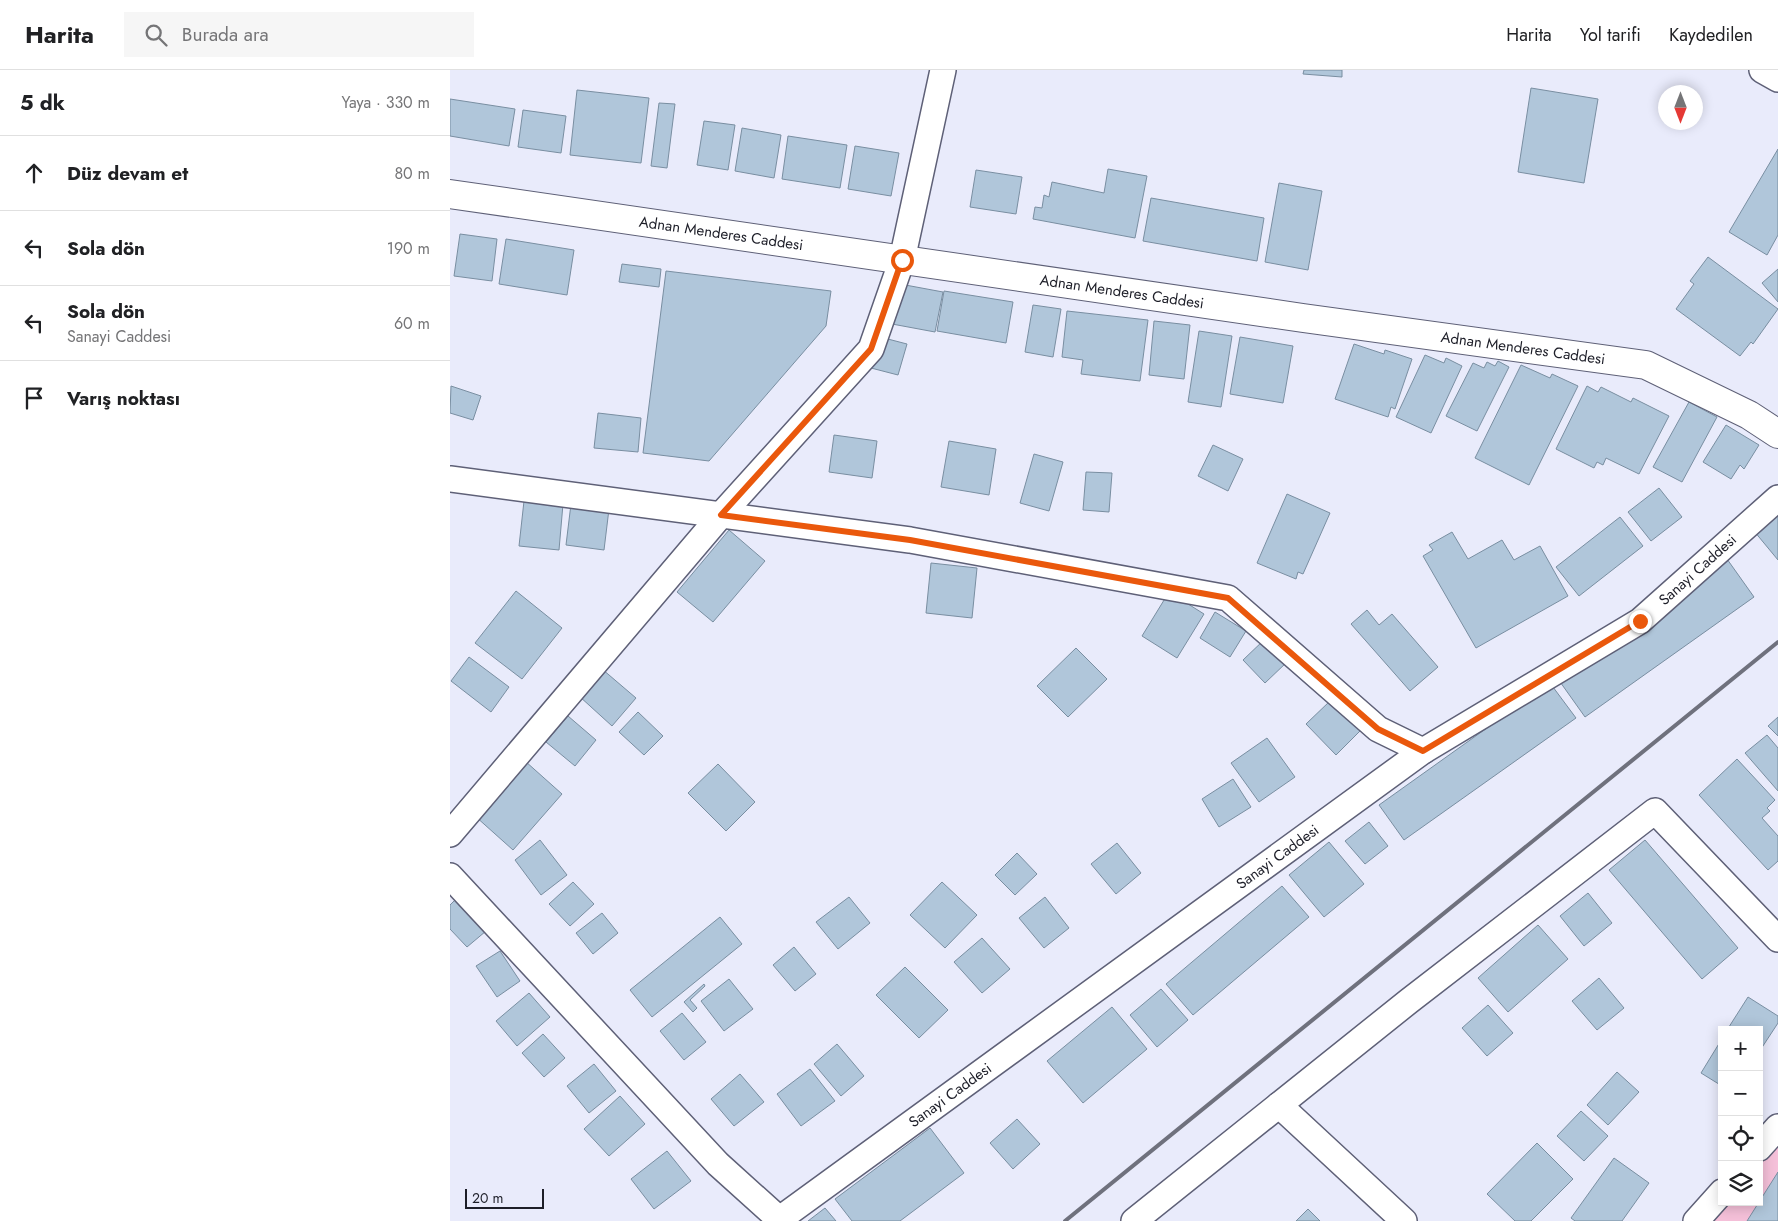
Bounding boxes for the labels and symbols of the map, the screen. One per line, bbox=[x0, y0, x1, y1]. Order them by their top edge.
north arrow bbox=[1658, 85, 1703, 130]
street label: Adnan Menderes Caddesi bbox=[638, 211, 805, 256]
route start bbox=[891, 249, 914, 272]
street label: Adnan Menderes Caddesi bbox=[1038, 269, 1205, 314]
street label: Adnan Menderes Caddesi bbox=[1439, 326, 1607, 370]
street label: Sanayi Caddesi bbox=[1654, 529, 1741, 610]
route end bbox=[1629, 610, 1652, 633]
street label: Sanayi Caddesi bbox=[1232, 819, 1324, 895]
street label: Sanayi Caddesi bbox=[904, 1057, 996, 1133]
scale bar bbox=[465, 1186, 544, 1209]

